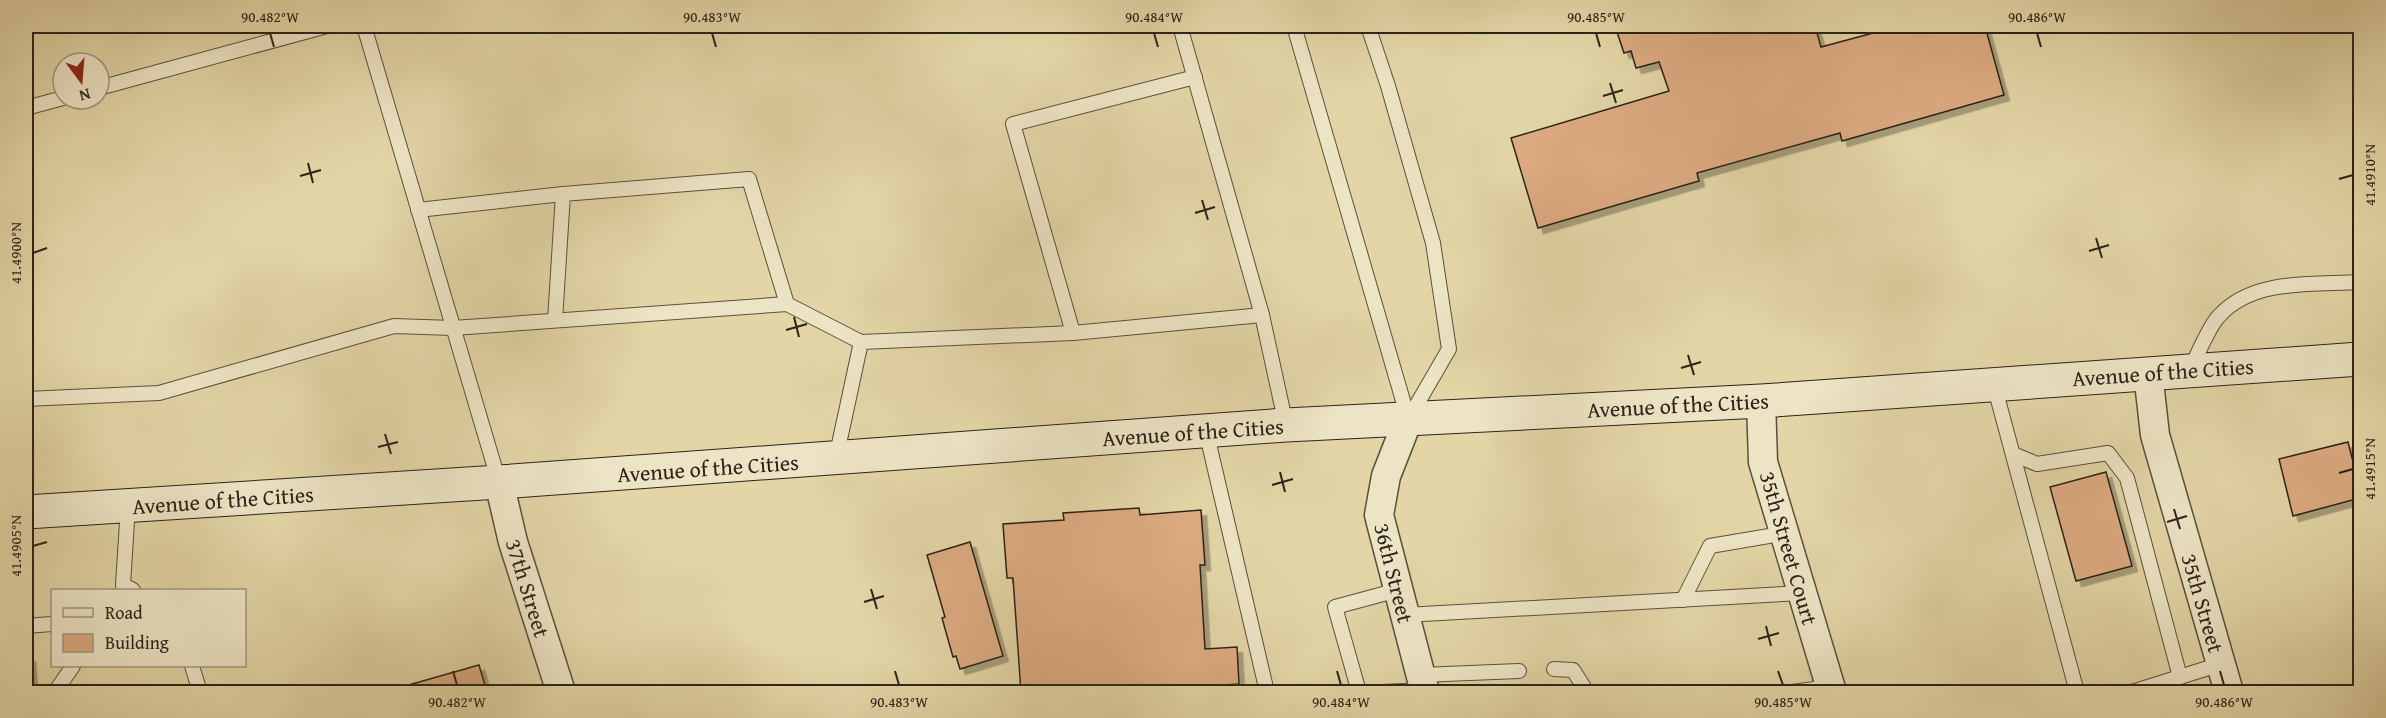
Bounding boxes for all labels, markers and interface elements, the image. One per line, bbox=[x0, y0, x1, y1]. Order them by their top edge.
text: 90.482°W bbox=[241, 6, 299, 27]
text: 90.483°W bbox=[683, 6, 741, 27]
text: 90.484°W bbox=[1125, 6, 1183, 27]
text: 90.485°W bbox=[1567, 6, 1625, 27]
text: 90.486°W bbox=[2008, 6, 2066, 27]
north arrow bbox=[51, 51, 111, 111]
text: N bbox=[76, 82, 94, 109]
text: 41.4910°N bbox=[2359, 144, 2380, 206]
text: 41.4900°N bbox=[5, 222, 26, 284]
street label: Avenue of the Cities bbox=[2071, 350, 2255, 394]
street label: Avenue of the Cities bbox=[1586, 384, 1770, 426]
street label: Avenue of the Cities bbox=[1101, 410, 1285, 454]
text: 41.4915°N bbox=[2359, 438, 2380, 500]
street label: Avenue of the Cities bbox=[616, 446, 800, 490]
street label: 35th Street Court bbox=[1752, 467, 1826, 629]
street label: Avenue of the Cities bbox=[131, 478, 315, 522]
text: 41.4905°N bbox=[5, 515, 26, 577]
street label: 36th Street bbox=[1366, 520, 1422, 626]
street label: 37th Street bbox=[498, 535, 558, 642]
street label: 35th Street bbox=[2174, 550, 2232, 657]
legend bbox=[51, 589, 246, 667]
text: Road bbox=[105, 599, 143, 626]
text: Building bbox=[105, 629, 169, 656]
text: 90.482°W bbox=[428, 691, 486, 712]
text: 90.483°W bbox=[870, 691, 928, 712]
text: 90.484°W bbox=[1312, 691, 1370, 712]
text: 90.485°W bbox=[1754, 691, 1812, 712]
text: 90.486°W bbox=[2195, 691, 2253, 712]

